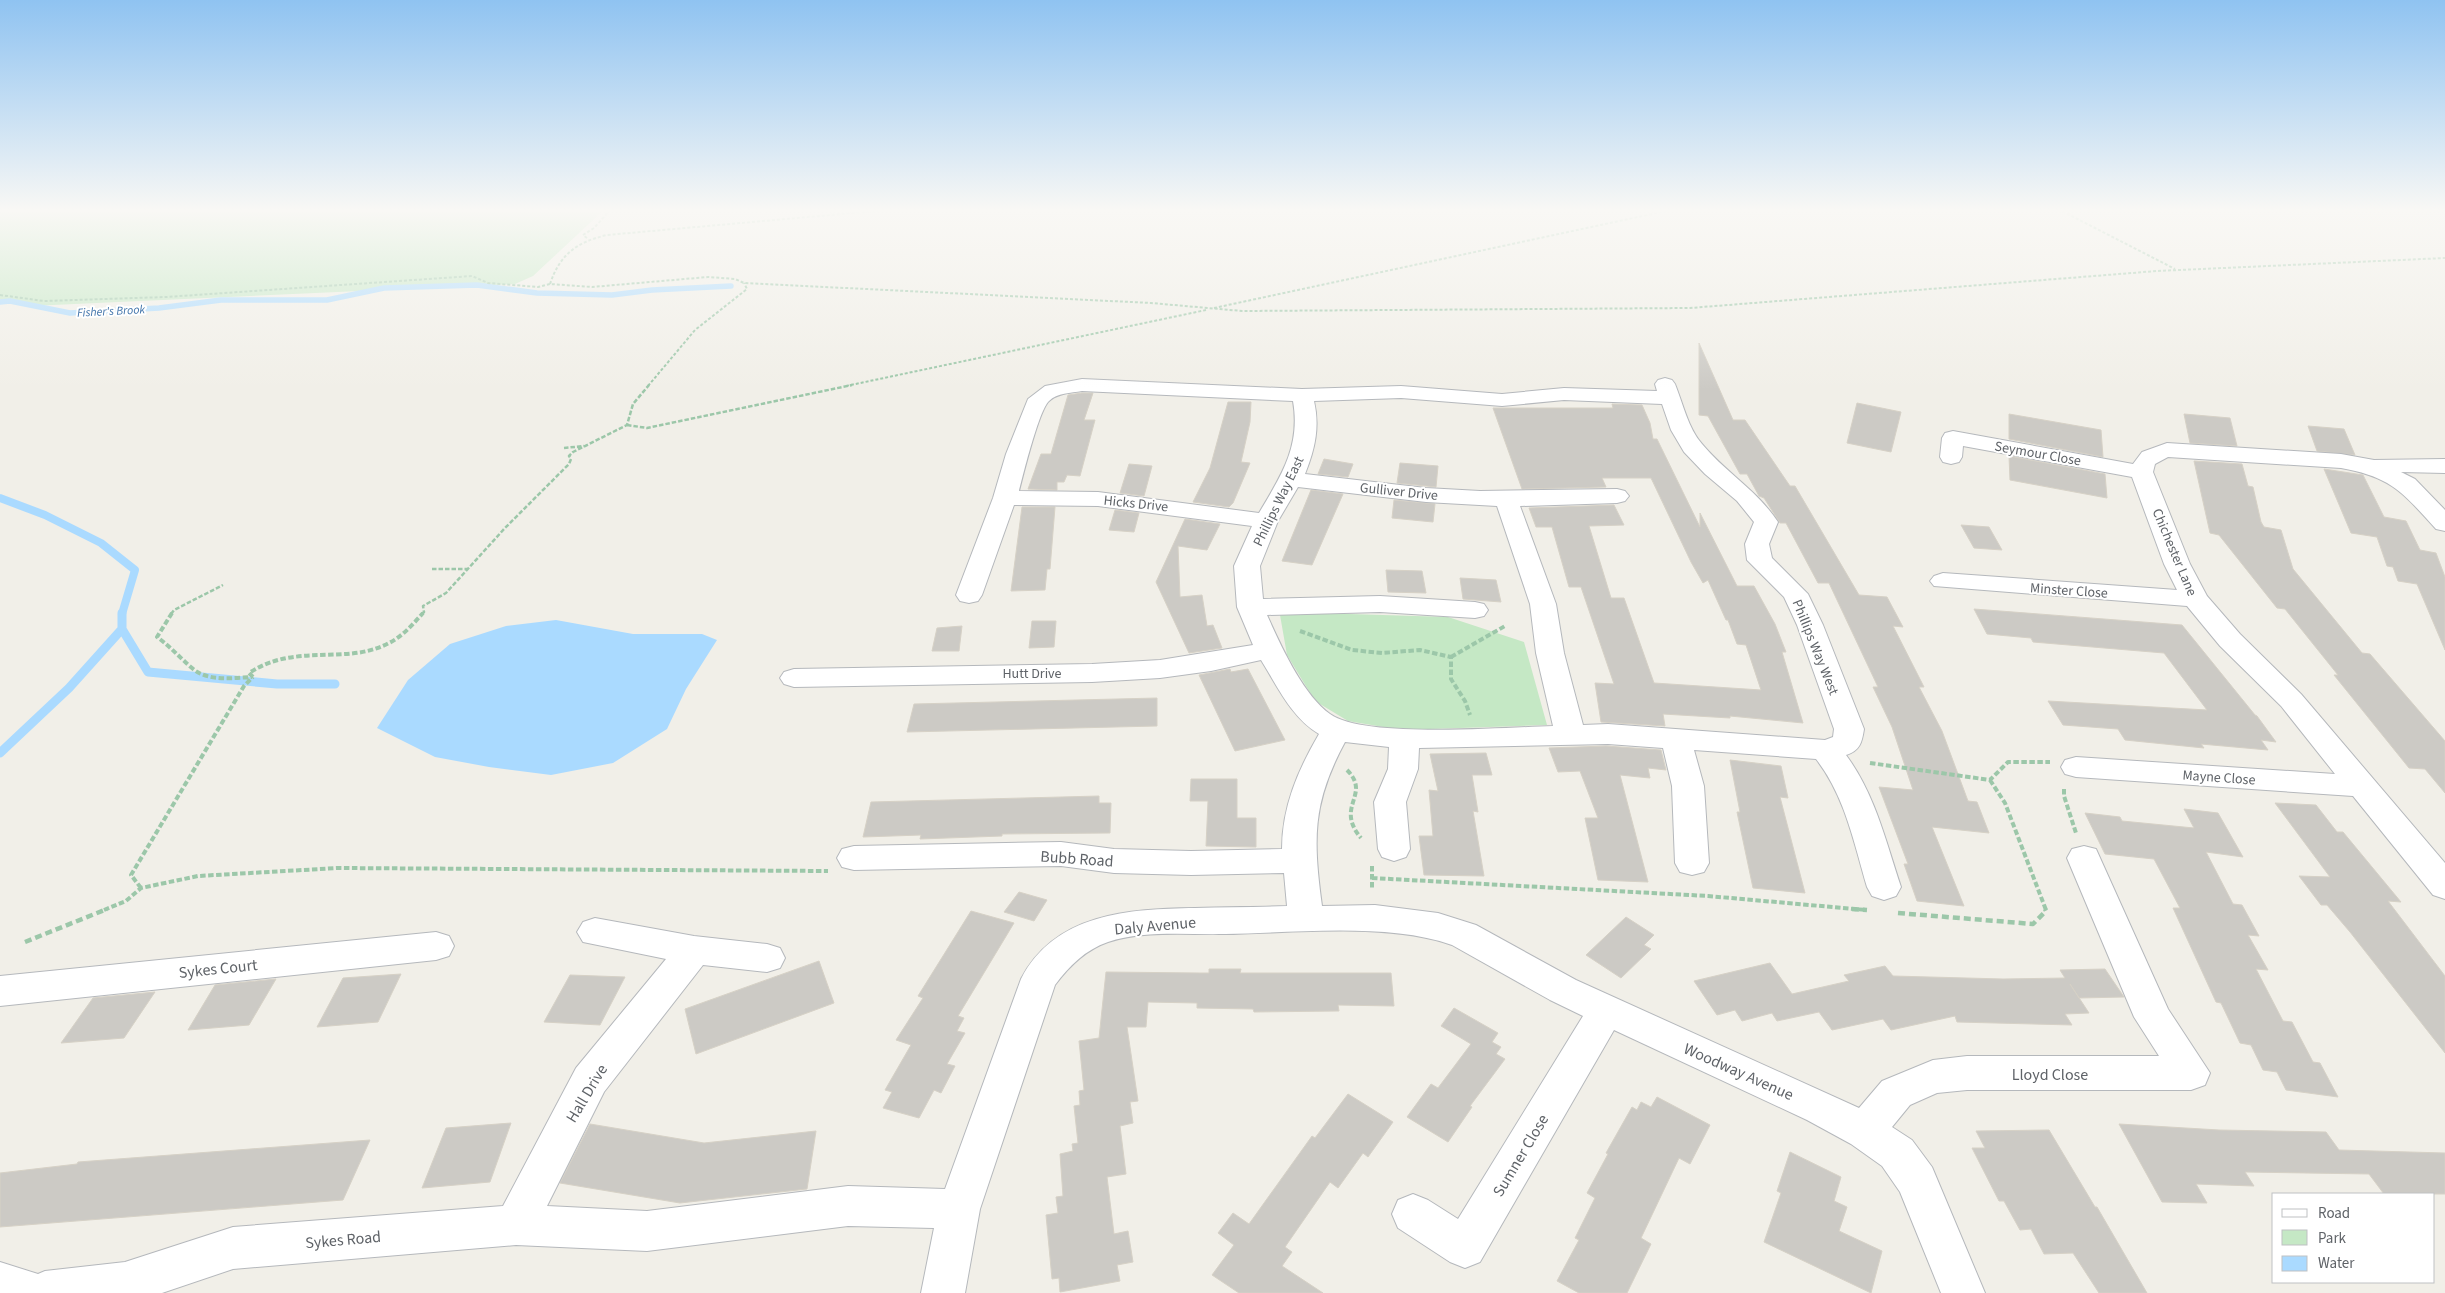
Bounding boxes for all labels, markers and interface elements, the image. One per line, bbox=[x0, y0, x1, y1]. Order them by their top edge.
water label: Fisher's Brook bbox=[77, 301, 146, 322]
street label: Seymour Close bbox=[1993, 437, 2083, 471]
street label: Phillips Way East bbox=[1248, 453, 1309, 550]
street label: Gulliver Drive bbox=[1359, 478, 1439, 506]
street label: Hicks Drive bbox=[1103, 491, 1169, 517]
street label: Chichester Lane bbox=[2147, 506, 2202, 599]
street label: Minster Close bbox=[2029, 578, 2109, 604]
street label: Phillips Way West bbox=[1787, 597, 1843, 698]
street label: Hutt Drive bbox=[1002, 664, 1062, 684]
street label: Mayne Close bbox=[2182, 765, 2256, 791]
street label: Bubb Road bbox=[1040, 845, 1114, 873]
street label: Daly Avenue bbox=[1113, 911, 1197, 941]
street label: Sykes Court bbox=[178, 954, 259, 984]
street label: Woodway Avenue bbox=[1680, 1038, 1797, 1106]
street label: Hall Drive bbox=[561, 1060, 613, 1127]
street label: Lloyd Close bbox=[2012, 1064, 2088, 1086]
street label: Sumner Close bbox=[1488, 1110, 1554, 1201]
legend bbox=[2272, 1193, 2435, 1283]
text: Road bbox=[2318, 1203, 2350, 1224]
street label: Sykes Road bbox=[304, 1226, 382, 1254]
text: Park bbox=[2318, 1228, 2347, 1249]
text: Water bbox=[2318, 1253, 2355, 1274]

